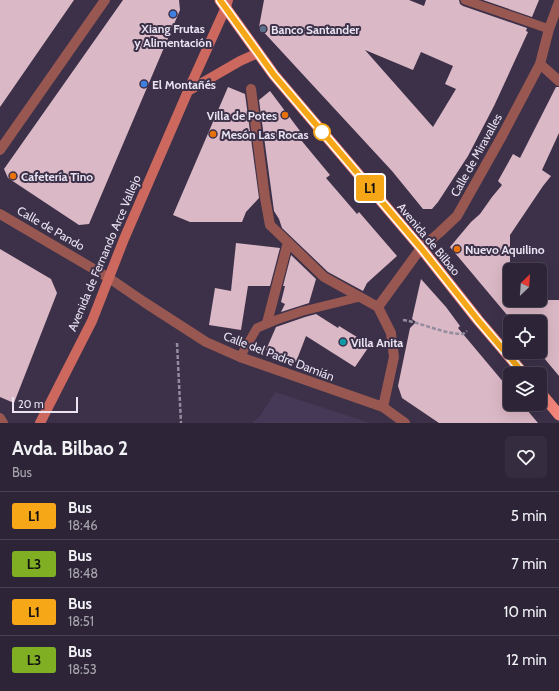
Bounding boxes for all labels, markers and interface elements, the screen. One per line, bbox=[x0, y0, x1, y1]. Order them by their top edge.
marker: Xiang Frutas y Alimentación bbox=[168, 9, 178, 19]
place label: Xiang Frutas y Alimentación bbox=[134, 21, 212, 50]
place label: Banco Santander bbox=[271, 22, 359, 37]
marker: Banco Santander bbox=[258, 24, 268, 34]
place label: El Montañés bbox=[152, 77, 216, 92]
marker: El Montañés bbox=[139, 79, 149, 89]
place label: Villa de Potes bbox=[207, 108, 277, 123]
marker: Villa de Potes bbox=[280, 110, 290, 120]
street label: Calle de Miravalles bbox=[447, 111, 505, 199]
unlabelled marker bbox=[313, 123, 331, 141]
place label: Mesón Las Rocas bbox=[221, 127, 309, 142]
marker: Mesón Las Rocas bbox=[208, 129, 218, 139]
place label: Cafetería Tino bbox=[21, 169, 93, 184]
marker: Cafetería Tino bbox=[8, 171, 18, 181]
street label: Avenida de Fernando Arce Vallejo bbox=[64, 172, 144, 333]
line badge: L1 bbox=[352, 175, 388, 201]
text: L1 bbox=[364, 179, 376, 197]
street label: Avenida de Bilbao bbox=[394, 200, 464, 279]
street label: Calle de Pando bbox=[15, 203, 88, 254]
place label: Nuevo Aquilino bbox=[465, 242, 545, 257]
marker: Nuevo Aquilino bbox=[452, 244, 462, 254]
north arrow bbox=[503, 263, 547, 307]
map controls bbox=[503, 263, 547, 411]
button: locate bbox=[503, 315, 547, 359]
street label: Calle del Padre Damián bbox=[221, 328, 337, 384]
place label: Villa Anita bbox=[351, 335, 403, 350]
marker: Villa Anita bbox=[338, 337, 348, 347]
button: layers bbox=[503, 367, 547, 411]
scale bar bbox=[12, 395, 78, 414]
text: 20 m bbox=[18, 397, 44, 411]
button: heart bbox=[505, 436, 547, 478]
text: Avda. Bilbao 2 bbox=[12, 437, 128, 460]
text: Bus bbox=[12, 464, 32, 480]
text: Bus bbox=[68, 499, 92, 517]
text: L1 bbox=[28, 507, 40, 525]
text: 5 min bbox=[511, 507, 547, 525]
text: 18:46 bbox=[68, 517, 98, 533]
text: Bus bbox=[68, 547, 92, 565]
text: L3 bbox=[27, 555, 41, 573]
text: 7 min bbox=[511, 555, 547, 573]
text: 18:48 bbox=[68, 565, 98, 581]
text: Bus bbox=[68, 595, 92, 613]
text: L1 bbox=[28, 603, 40, 621]
text: 10 min bbox=[504, 603, 547, 621]
text: 18:51 bbox=[68, 613, 94, 629]
text: Bus bbox=[68, 643, 92, 661]
text: L3 bbox=[27, 651, 41, 669]
text: 12 min bbox=[506, 651, 547, 669]
text: 18:53 bbox=[68, 661, 97, 677]

